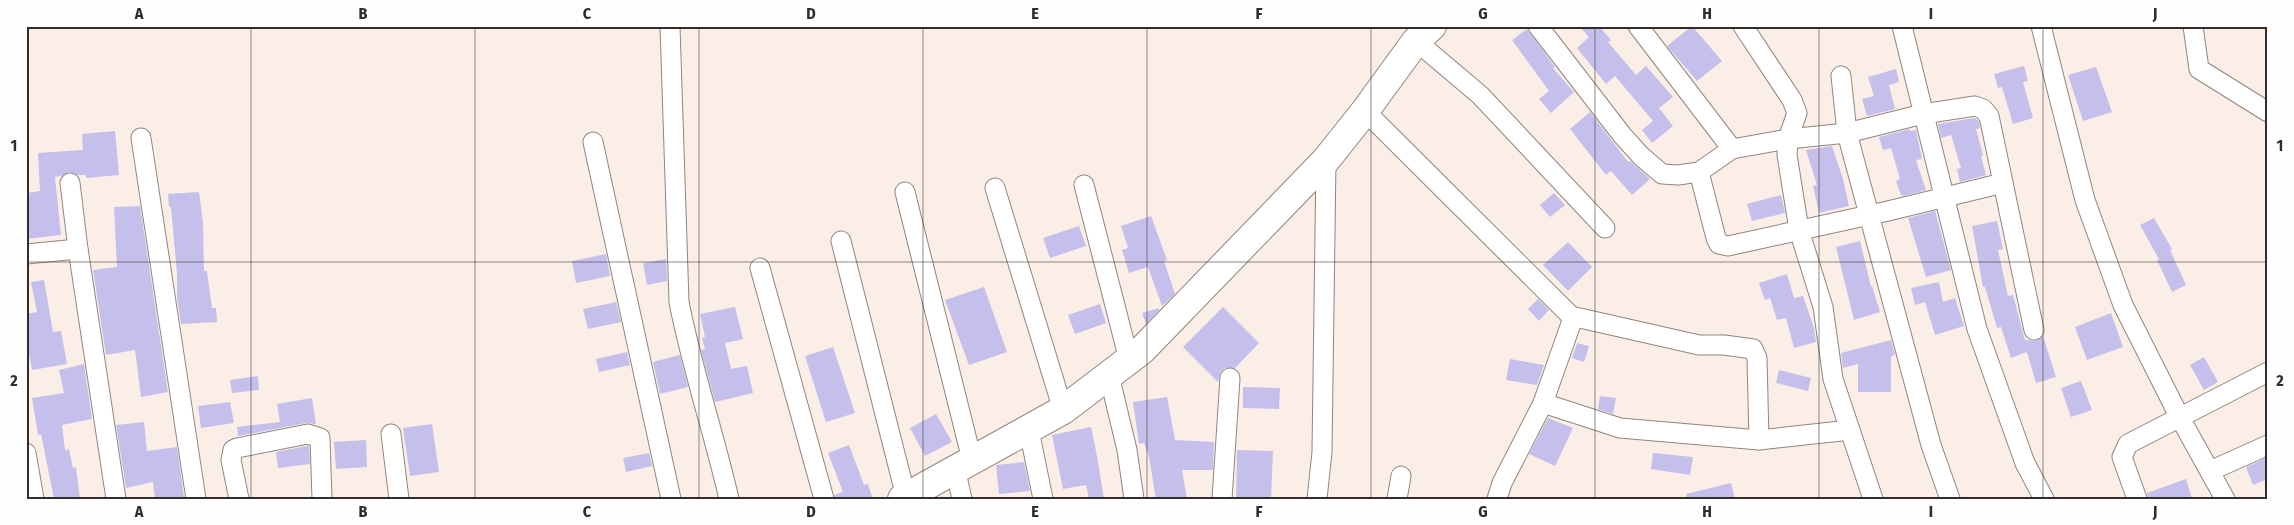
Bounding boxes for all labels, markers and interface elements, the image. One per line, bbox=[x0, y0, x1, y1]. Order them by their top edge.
text: A bbox=[134, 4, 144, 23]
text: B bbox=[359, 4, 368, 23]
text: C bbox=[583, 4, 592, 23]
text: D bbox=[806, 4, 816, 23]
text: E bbox=[1031, 4, 1039, 23]
text: F bbox=[1255, 4, 1263, 23]
text: G bbox=[1478, 4, 1488, 23]
text: H bbox=[1702, 4, 1712, 23]
text: I bbox=[1929, 4, 1933, 23]
text: J bbox=[2152, 4, 2157, 23]
text: 1 bbox=[11, 136, 17, 155]
text: 1 bbox=[2277, 136, 2283, 155]
text: 2 bbox=[9, 371, 18, 390]
text: 2 bbox=[2275, 371, 2284, 390]
text: A bbox=[134, 502, 144, 521]
text: B bbox=[359, 502, 368, 521]
text: C bbox=[583, 502, 592, 521]
text: D bbox=[806, 502, 816, 521]
text: E bbox=[1031, 502, 1039, 521]
text: F bbox=[1255, 502, 1263, 521]
text: G bbox=[1478, 502, 1488, 521]
text: H bbox=[1702, 502, 1712, 521]
text: I bbox=[1929, 502, 1933, 521]
text: J bbox=[2152, 502, 2157, 521]

